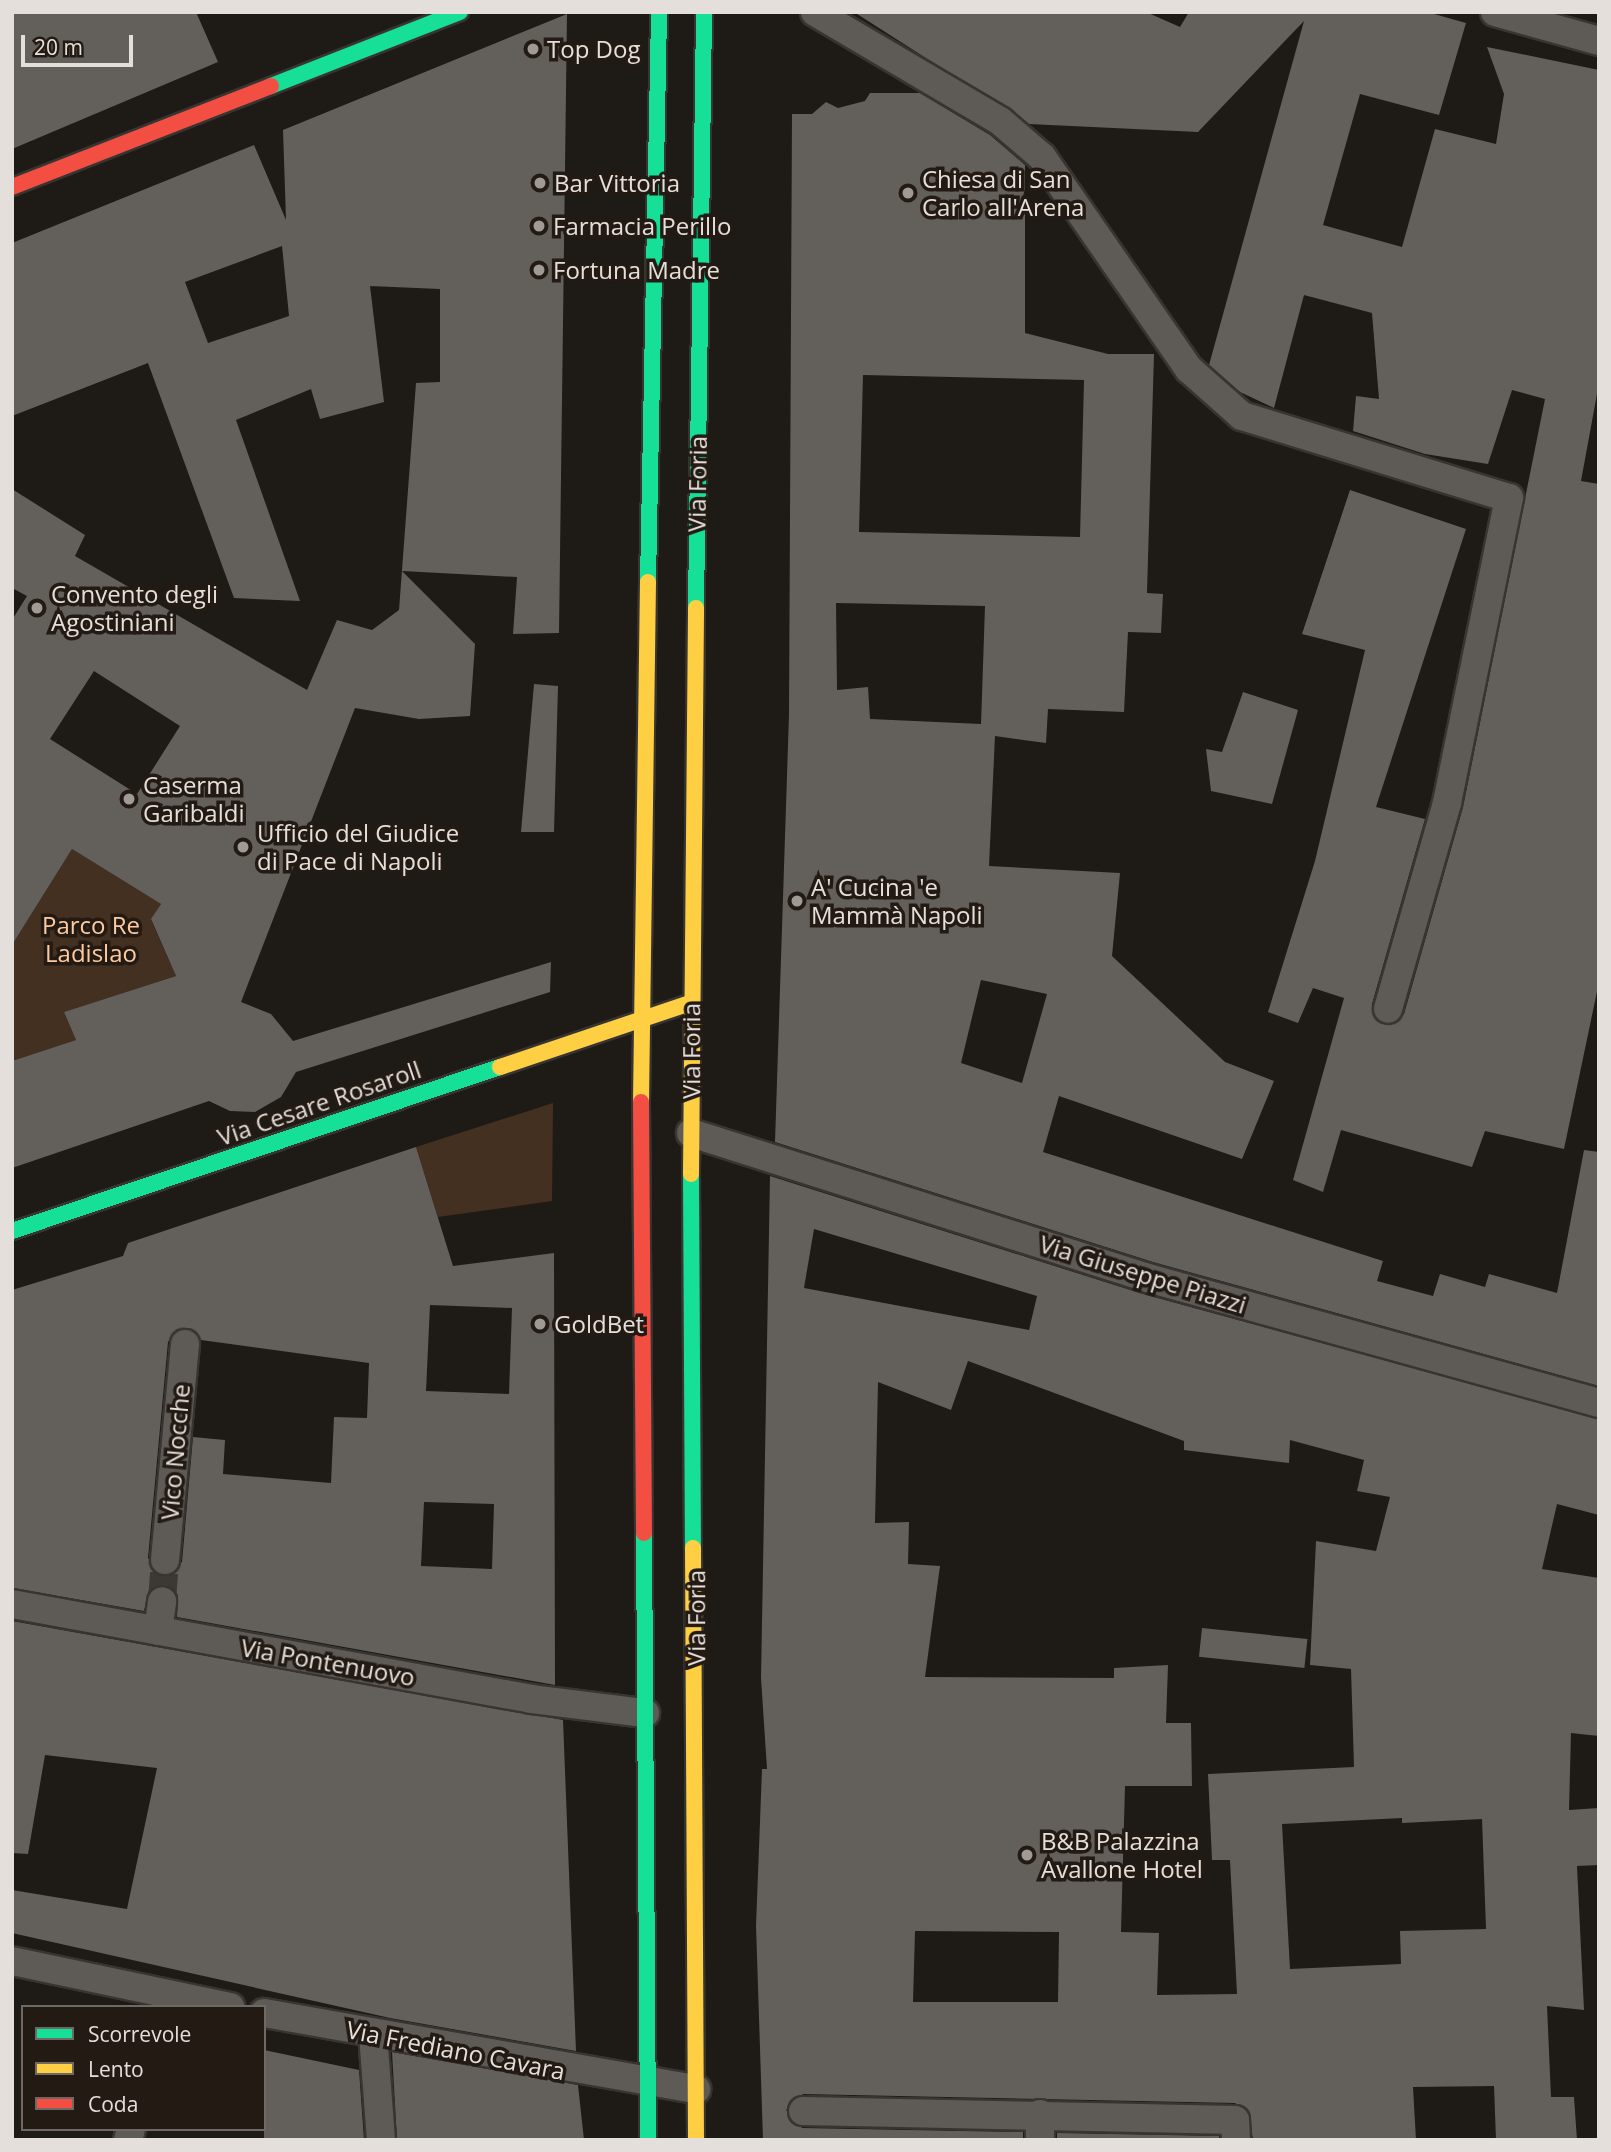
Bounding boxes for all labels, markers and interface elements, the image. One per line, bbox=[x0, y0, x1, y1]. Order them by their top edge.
scale bar bbox=[24, 21, 136, 65]
text: 20 m bbox=[34, 33, 83, 61]
place label: Top Dog bbox=[547, 35, 640, 63]
marker: Top Dog bbox=[525, 41, 541, 57]
place label: Chiesa di San Carlo all'Arena bbox=[922, 165, 1084, 221]
place label: Bar Vittoria bbox=[554, 169, 680, 197]
marker: Bar Vittoria bbox=[532, 175, 548, 191]
marker: Chiesa di San Carlo all'Arena bbox=[900, 185, 916, 201]
place label: Farmacia Perillo bbox=[553, 212, 732, 240]
marker: Farmacia Perillo bbox=[531, 218, 547, 234]
place label: Fortuna Madre bbox=[553, 256, 720, 284]
marker: Fortuna Madre bbox=[531, 262, 547, 278]
street label: Via Foria bbox=[682, 436, 712, 532]
place label: Convento degli Agostiniani bbox=[51, 580, 218, 636]
marker: Convento degli Agostiniani bbox=[29, 600, 45, 616]
place label: Caserma Garibaldi bbox=[143, 771, 244, 827]
marker: Caserma Garibaldi bbox=[121, 791, 137, 807]
place label: Ufficio del Giudice di Pace di Napoli bbox=[257, 819, 459, 875]
marker: Ufficio del Giudice di Pace di Napoli bbox=[235, 839, 251, 855]
place label: A' Cucina 'e Mammà Napoli bbox=[811, 873, 983, 929]
marker: A' Cucina 'e Mammà Napoli bbox=[789, 893, 805, 909]
park label: Parco Re Ladislao bbox=[42, 911, 140, 967]
street label: Via Foria bbox=[677, 1003, 705, 1099]
street label: Via Cesare Rosaroll bbox=[214, 1055, 424, 1151]
street label: Via Giuseppe Piazzi bbox=[1036, 1229, 1250, 1319]
place label: GoldBet bbox=[554, 1310, 644, 1338]
marker: GoldBet bbox=[532, 1316, 548, 1332]
street label: Vico Nocche bbox=[155, 1383, 195, 1521]
street label: Via Foria bbox=[682, 1570, 710, 1666]
street label: Via Pontenuovo bbox=[239, 1633, 417, 1691]
place label: B&B Palazzina Avallone Hotel bbox=[1041, 1827, 1203, 1883]
marker: B&B Palazzina Avallone Hotel bbox=[1019, 1847, 1035, 1863]
legend bbox=[21, 2005, 266, 2131]
street label: Via Frediano Cavara bbox=[344, 2015, 568, 2085]
text: Scorrevole bbox=[88, 2020, 191, 2048]
text: Lento bbox=[88, 2055, 144, 2083]
text: Coda bbox=[88, 2090, 138, 2118]

